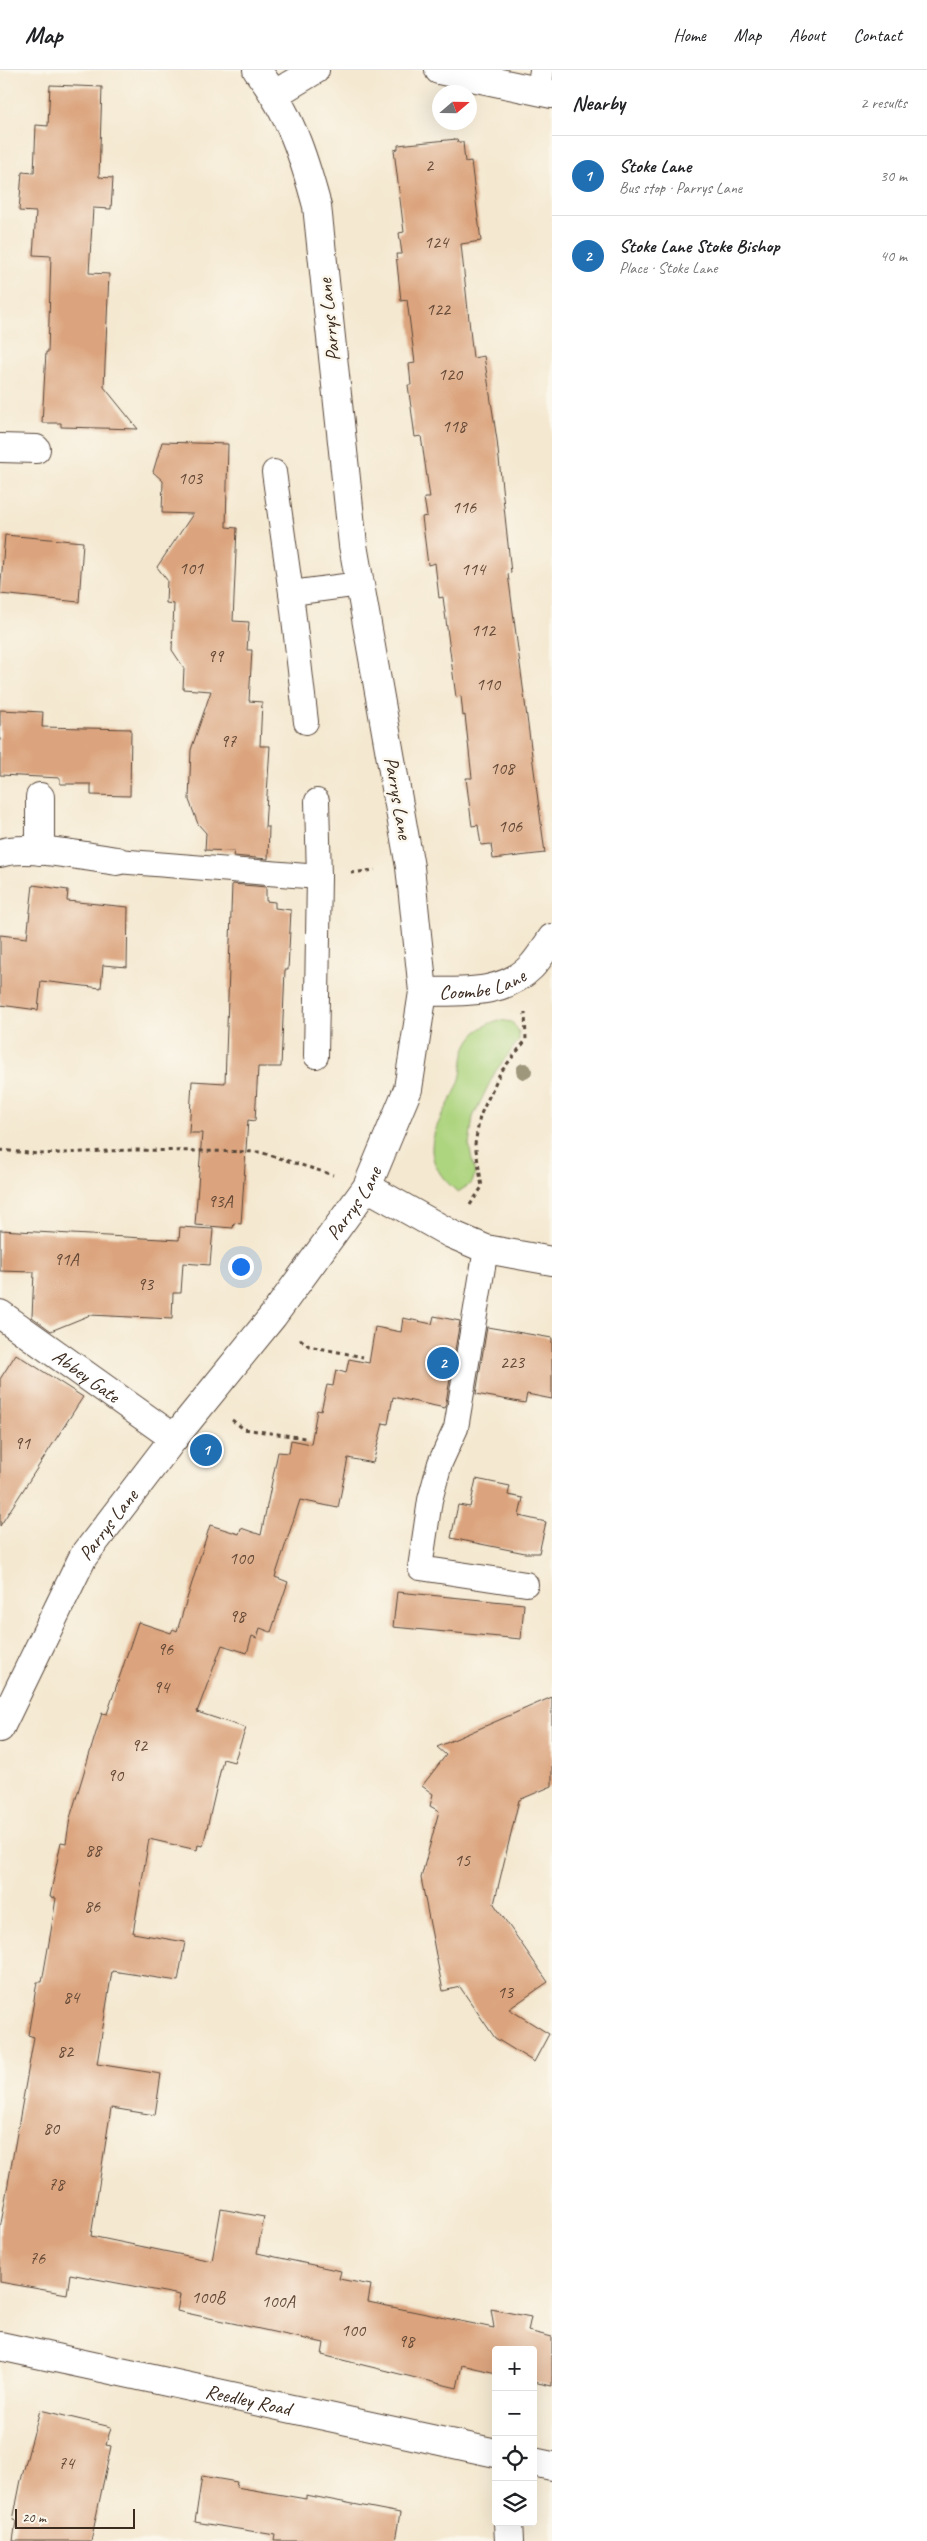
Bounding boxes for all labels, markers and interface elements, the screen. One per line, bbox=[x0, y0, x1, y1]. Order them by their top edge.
text: Map bbox=[25, 20, 62, 50]
text: Home bbox=[673, 24, 706, 46]
text: Map bbox=[734, 24, 761, 46]
text: About bbox=[789, 24, 825, 46]
text: Contact bbox=[853, 24, 902, 46]
north arrow bbox=[432, 85, 477, 130]
text: Nearby bbox=[572, 90, 625, 116]
text: 2 results bbox=[860, 93, 907, 113]
house number: 2 bbox=[425, 154, 435, 176]
text: Stoke Lane bbox=[619, 154, 691, 178]
text: 1 bbox=[584, 166, 592, 186]
text: 30 m bbox=[880, 166, 907, 186]
text: Bus stop · Parrys Lane bbox=[619, 178, 742, 198]
house number: 124 bbox=[424, 231, 450, 253]
text: Stoke Lane Stoke Bishop bbox=[619, 234, 780, 258]
text: 2 bbox=[584, 246, 592, 266]
text: 40 m bbox=[880, 246, 907, 266]
text: Place · Stoke Lane bbox=[619, 258, 718, 278]
street label: Parrys Lane bbox=[312, 276, 346, 363]
house number: 122 bbox=[426, 298, 452, 320]
house number: 120 bbox=[438, 363, 464, 385]
house number: 118 bbox=[442, 415, 468, 437]
house number: 103 bbox=[178, 467, 204, 489]
house number: 116 bbox=[452, 496, 477, 518]
house number: 101 bbox=[179, 557, 204, 579]
house number: 114 bbox=[461, 558, 487, 580]
house number: 112 bbox=[471, 619, 497, 641]
house number: 99 bbox=[207, 645, 225, 667]
house number: 110 bbox=[476, 673, 502, 695]
house number: 97 bbox=[220, 730, 237, 752]
street label: Parrys Lane bbox=[378, 755, 418, 842]
house number: 108 bbox=[490, 757, 516, 779]
house number: 106 bbox=[498, 815, 523, 837]
street label: Coombe Lane bbox=[439, 963, 532, 1004]
street label: Parrys Lane bbox=[320, 1162, 387, 1245]
house number: 93A bbox=[207, 1190, 234, 1212]
house number: 91A bbox=[53, 1248, 80, 1270]
your location bbox=[228, 1254, 254, 1280]
house number: 93 bbox=[137, 1273, 155, 1295]
street label: Abbey Gate bbox=[48, 1343, 126, 1409]
pin: 2 bbox=[427, 1344, 459, 1382]
house number: 223 bbox=[500, 1351, 526, 1373]
pin: 1 bbox=[190, 1431, 222, 1469]
house number: 91 bbox=[14, 1432, 31, 1454]
street label: Parrys Lane bbox=[73, 1483, 144, 1565]
house number: 100 bbox=[229, 1547, 255, 1569]
house number: 98 bbox=[229, 1605, 247, 1627]
house number: 96 bbox=[157, 1638, 174, 1660]
house number: 94 bbox=[153, 1676, 171, 1698]
house number: 92 bbox=[131, 1734, 149, 1756]
house number: 90 bbox=[107, 1764, 125, 1786]
house number: 88 bbox=[85, 1839, 103, 1861]
house number: 15 bbox=[454, 1849, 471, 1871]
house number: 86 bbox=[84, 1895, 101, 1917]
house number: 13 bbox=[497, 1981, 515, 2003]
house number: 84 bbox=[63, 1986, 81, 2008]
house number: 82 bbox=[57, 2040, 75, 2062]
house number: 80 bbox=[43, 2117, 61, 2139]
house number: 78 bbox=[48, 2173, 66, 2195]
house number: 76 bbox=[29, 2247, 46, 2269]
house number: 100B bbox=[191, 2286, 226, 2308]
house number: 100A bbox=[261, 2290, 296, 2312]
house number: 100 bbox=[341, 2319, 367, 2341]
house number: 98 bbox=[398, 2330, 416, 2352]
map controls bbox=[492, 2346, 537, 2526]
button: + bbox=[492, 2346, 537, 2391]
street label: Reedley Road bbox=[203, 2378, 296, 2422]
button: − bbox=[492, 2391, 537, 2436]
button: locate bbox=[492, 2436, 537, 2481]
house number: 74 bbox=[58, 2452, 76, 2474]
button: layers bbox=[492, 2481, 537, 2526]
scale bar bbox=[15, 2506, 135, 2529]
text: 20 m bbox=[22, 2509, 46, 2526]

